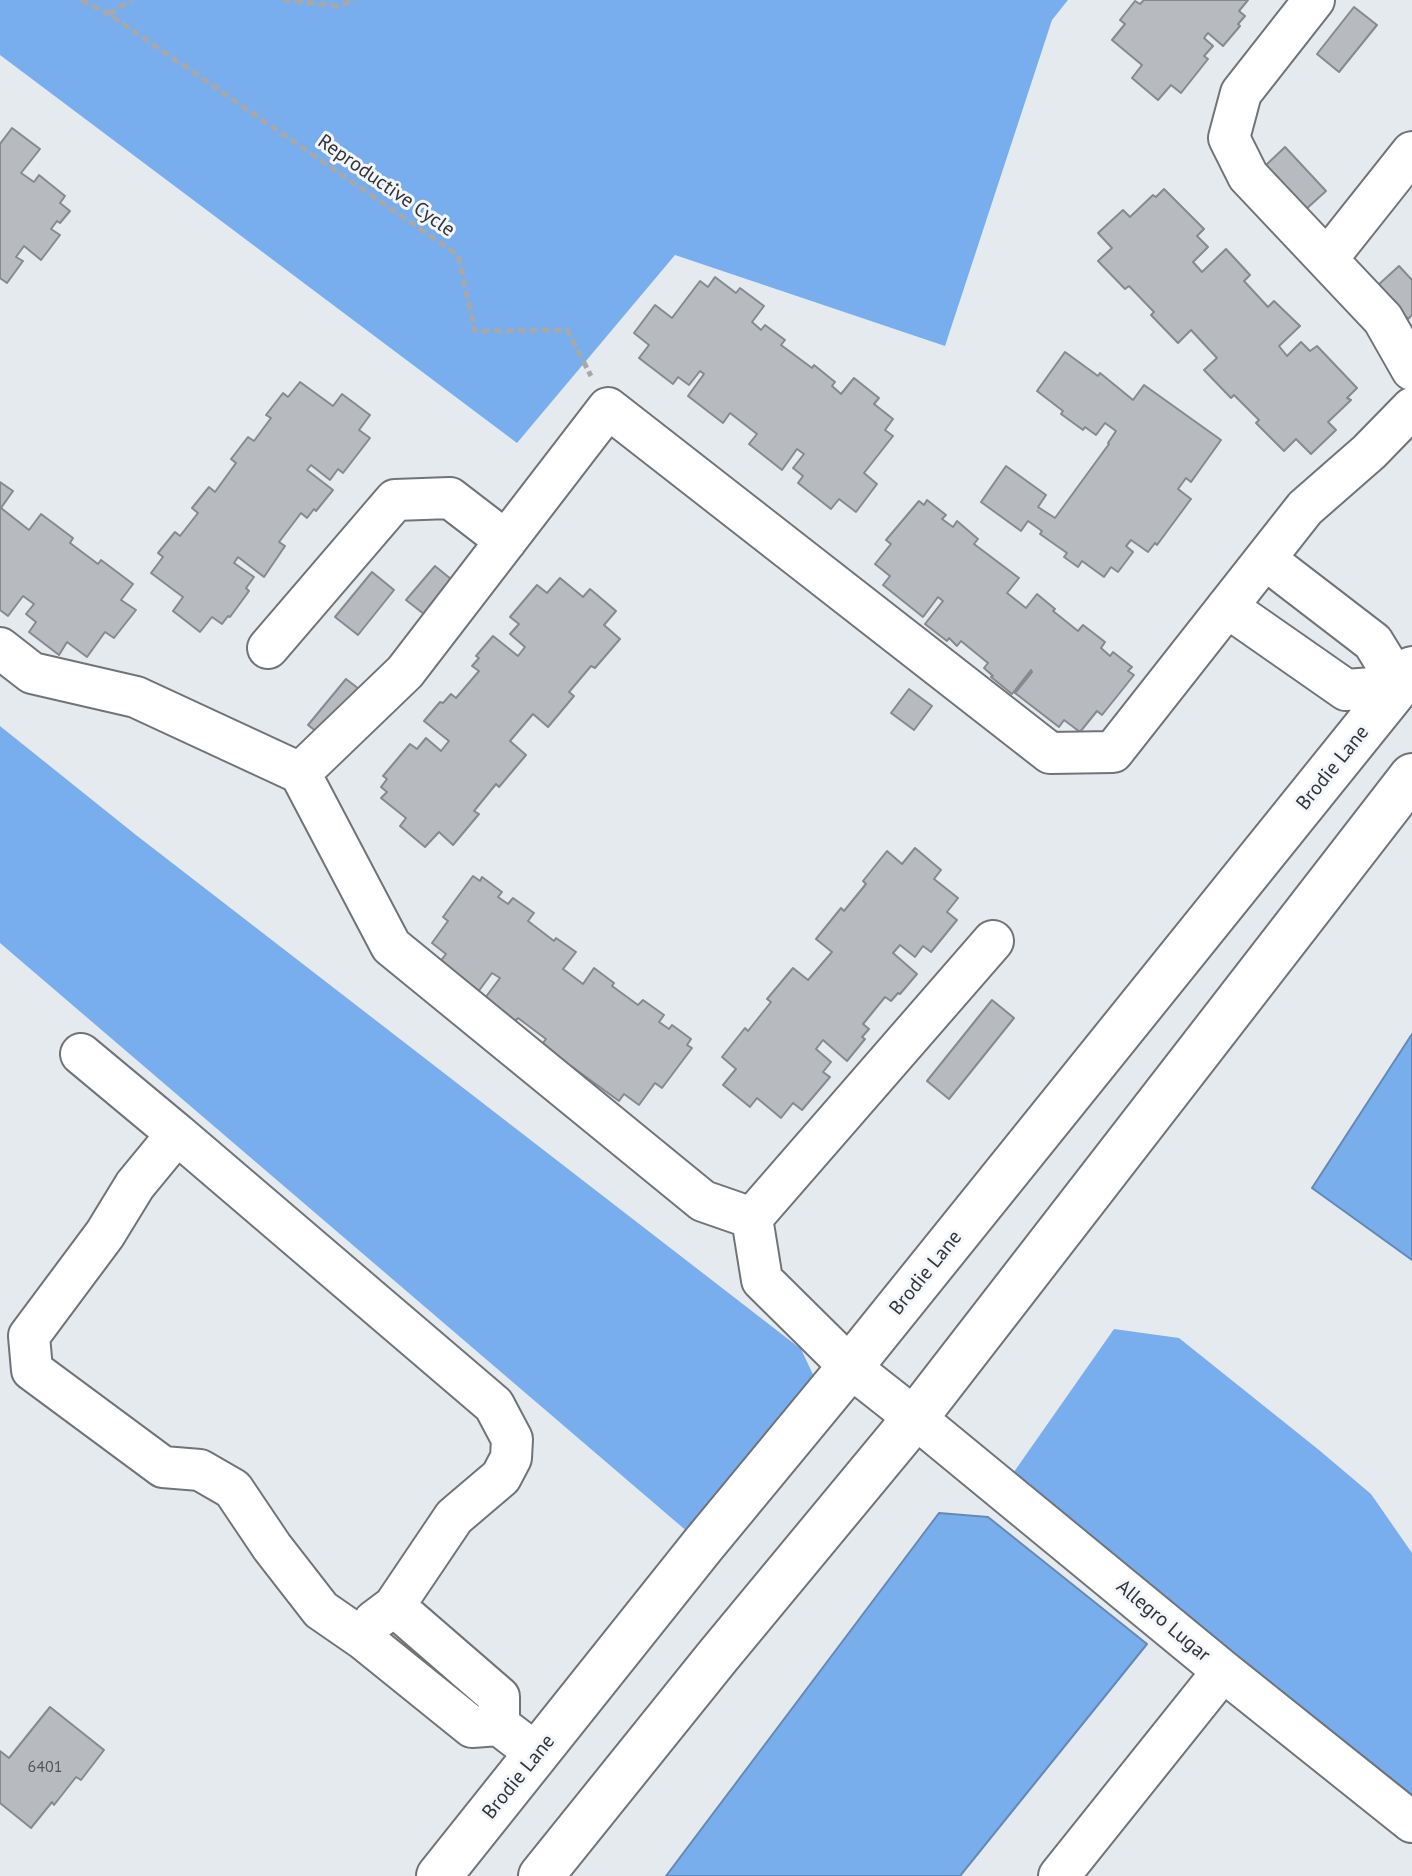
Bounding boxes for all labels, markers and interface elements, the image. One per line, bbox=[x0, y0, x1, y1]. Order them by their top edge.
street label: Reproductive Cycle bbox=[313, 130, 459, 242]
street label: Brodie Lane bbox=[1292, 721, 1374, 815]
street label: Brodie Lane bbox=[885, 1226, 967, 1320]
street label: Allegro Lugar bbox=[1111, 1575, 1215, 1667]
street label: Brodie Lane bbox=[478, 1730, 560, 1824]
house number: 6401 bbox=[28, 1757, 62, 1777]

